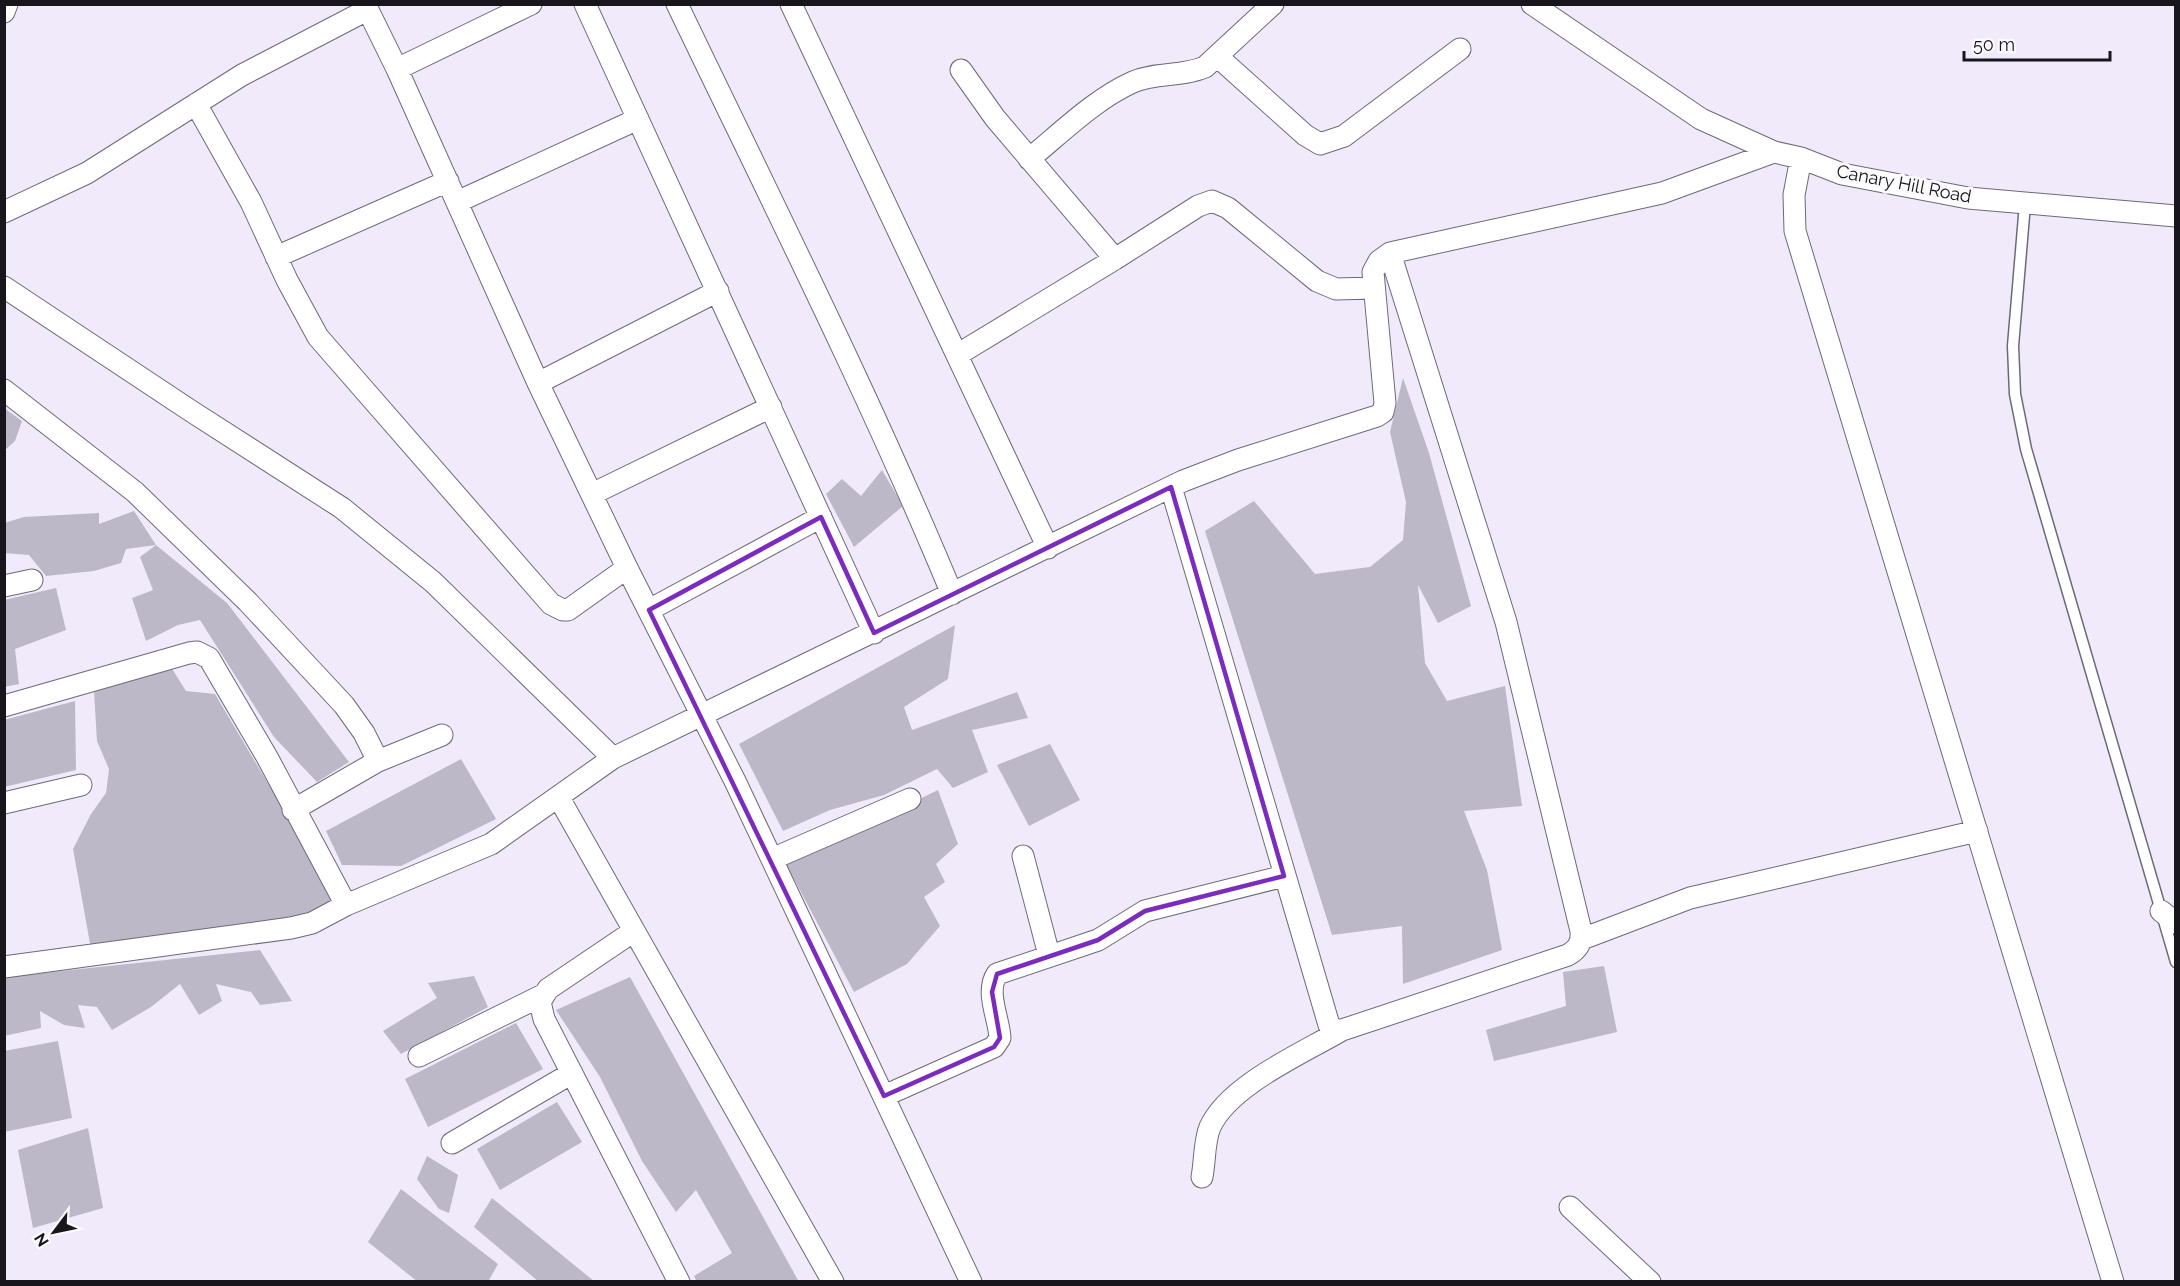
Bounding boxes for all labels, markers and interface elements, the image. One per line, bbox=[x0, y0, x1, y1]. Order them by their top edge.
scale bar bbox=[1964, 24, 2110, 62]
text: 50 m bbox=[1973, 34, 2015, 55]
street label: Canary Hill Road bbox=[1835, 160, 1973, 207]
north arrow bbox=[24, 1202, 84, 1262]
text: N bbox=[30, 1229, 53, 1250]

